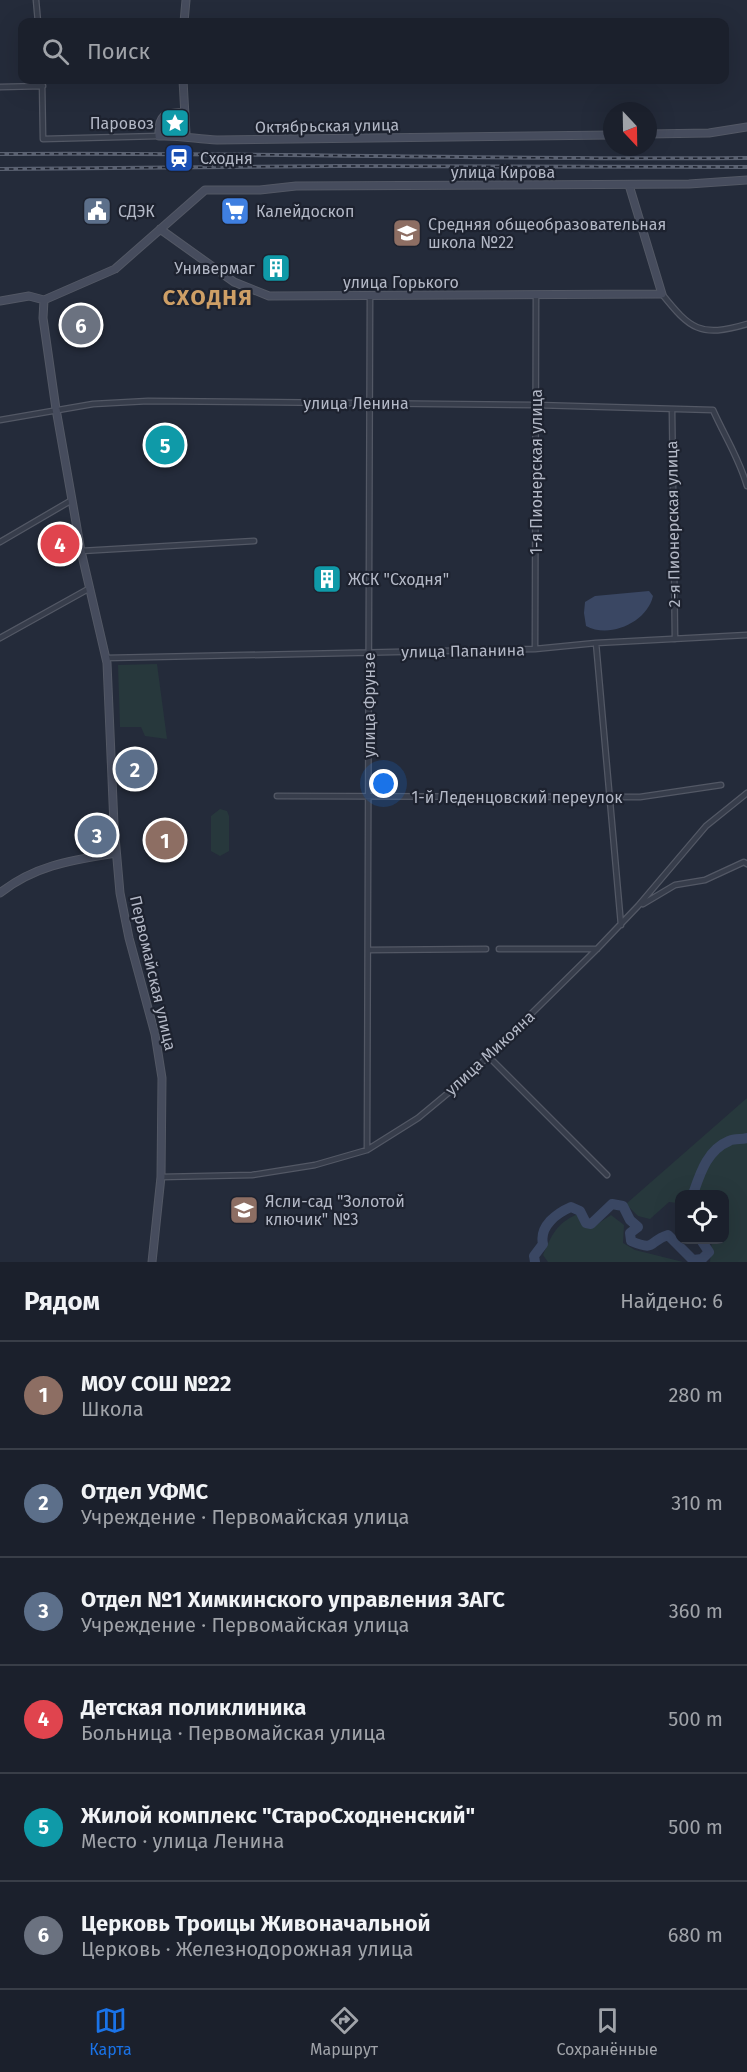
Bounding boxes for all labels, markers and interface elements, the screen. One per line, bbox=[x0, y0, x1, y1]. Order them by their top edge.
search box bbox=[18, 18, 729, 84]
icon: search bbox=[39, 35, 72, 68]
text: Поиск bbox=[87, 38, 150, 65]
north arrow bbox=[603, 102, 657, 156]
place icon: Паровоз bbox=[159, 107, 191, 139]
place label: Паровоз bbox=[90, 114, 154, 133]
street label: Октябрьская улица bbox=[255, 115, 399, 137]
station icon: Сходня bbox=[163, 142, 195, 174]
place label: Сходня bbox=[200, 149, 253, 168]
street label: улица Кирова bbox=[451, 163, 555, 182]
public building icon: СДЭК bbox=[81, 195, 113, 227]
supermarket icon: Калейдоскоп bbox=[219, 195, 251, 227]
place label: СДЭК bbox=[118, 202, 155, 221]
place label: Калейдоскоп bbox=[256, 202, 354, 221]
place label: Средняя общеобразовательная школа №22 bbox=[428, 215, 666, 252]
school or university icon: Средняя общеобразовательная школа №22 bbox=[391, 217, 423, 249]
building icon: Универмаг bbox=[260, 252, 292, 284]
place label: Универмаг bbox=[174, 259, 255, 278]
street label: улица Горького bbox=[343, 273, 459, 292]
district label: СХОДНЯ bbox=[163, 284, 253, 311]
pin: 6 bbox=[62, 302, 100, 348]
street label: 1-я Пионерская улица bbox=[527, 389, 546, 555]
street label: улица Ленина bbox=[303, 394, 409, 413]
pin: 5 bbox=[146, 422, 184, 468]
street label: 2-я Пионерская улица bbox=[662, 440, 684, 608]
pin: 4 bbox=[40, 522, 80, 566]
building icon: ЖСК "Сходня" bbox=[311, 563, 343, 595]
place label: ЖСК "Сходня" bbox=[348, 570, 449, 589]
street label: улица Папанина bbox=[401, 640, 525, 662]
street label: улица Фрунзе bbox=[360, 652, 379, 758]
pin: 2 bbox=[116, 746, 154, 792]
your location bbox=[369, 769, 398, 798]
street label: 1-й Леденцовский переулок bbox=[411, 788, 623, 807]
pin: 3 bbox=[78, 812, 116, 858]
pin: 1 bbox=[146, 818, 184, 862]
street label: Первомайская улица bbox=[126, 894, 180, 1052]
street label: улица Микояна bbox=[441, 1007, 539, 1099]
map controls bbox=[675, 1190, 729, 1244]
button: locate bbox=[675, 1190, 729, 1244]
place label: Ясли-сад "Золотой ключик" №3 bbox=[265, 1192, 405, 1229]
school or university icon: Ясли-сад "Золотой ключик" №3 bbox=[228, 1194, 260, 1226]
text: Рядом bbox=[24, 1286, 100, 1317]
text: Найдено: 6 bbox=[620, 1289, 723, 1313]
text: МОУ СОШ №22 bbox=[81, 1370, 231, 1397]
text: 1 bbox=[39, 1383, 48, 1407]
text: 280 m bbox=[668, 1383, 723, 1407]
text: Школа bbox=[81, 1397, 144, 1421]
text: Отдел УФМС bbox=[81, 1478, 208, 1505]
text: 2 bbox=[38, 1491, 49, 1515]
text: 310 m bbox=[671, 1491, 723, 1515]
text: Учреждение · Первомайская улица bbox=[81, 1505, 409, 1529]
text: Отдел №1 Химкинского управления ЗАГС bbox=[81, 1586, 505, 1613]
text: 3 bbox=[38, 1599, 49, 1623]
text: 360 m bbox=[669, 1599, 723, 1623]
text: Учреждение · Первомайская улица bbox=[81, 1613, 409, 1637]
text: Детская поликлиника bbox=[81, 1694, 306, 1721]
text: 4 bbox=[38, 1707, 49, 1731]
text: 500 m bbox=[668, 1707, 723, 1731]
text: Больница · Первомайская улица bbox=[81, 1721, 386, 1745]
text: Жилой комплекс "СтароСходненский" bbox=[81, 1802, 475, 1829]
text: 5 bbox=[38, 1815, 49, 1839]
text: 500 m bbox=[668, 1815, 723, 1839]
text: Место · улица Ленина bbox=[81, 1829, 284, 1853]
text: Церковь Троицы Живоначальной bbox=[81, 1910, 431, 1937]
text: 6 bbox=[38, 1923, 49, 1947]
text: 680 m bbox=[668, 1923, 723, 1947]
text: Церковь · Железнодорожная улица bbox=[81, 1937, 413, 1961]
tab: Карта bbox=[89, 2004, 132, 2059]
tab: Маршрут bbox=[310, 2004, 378, 2059]
tab: Сохранённые bbox=[556, 2004, 658, 2059]

